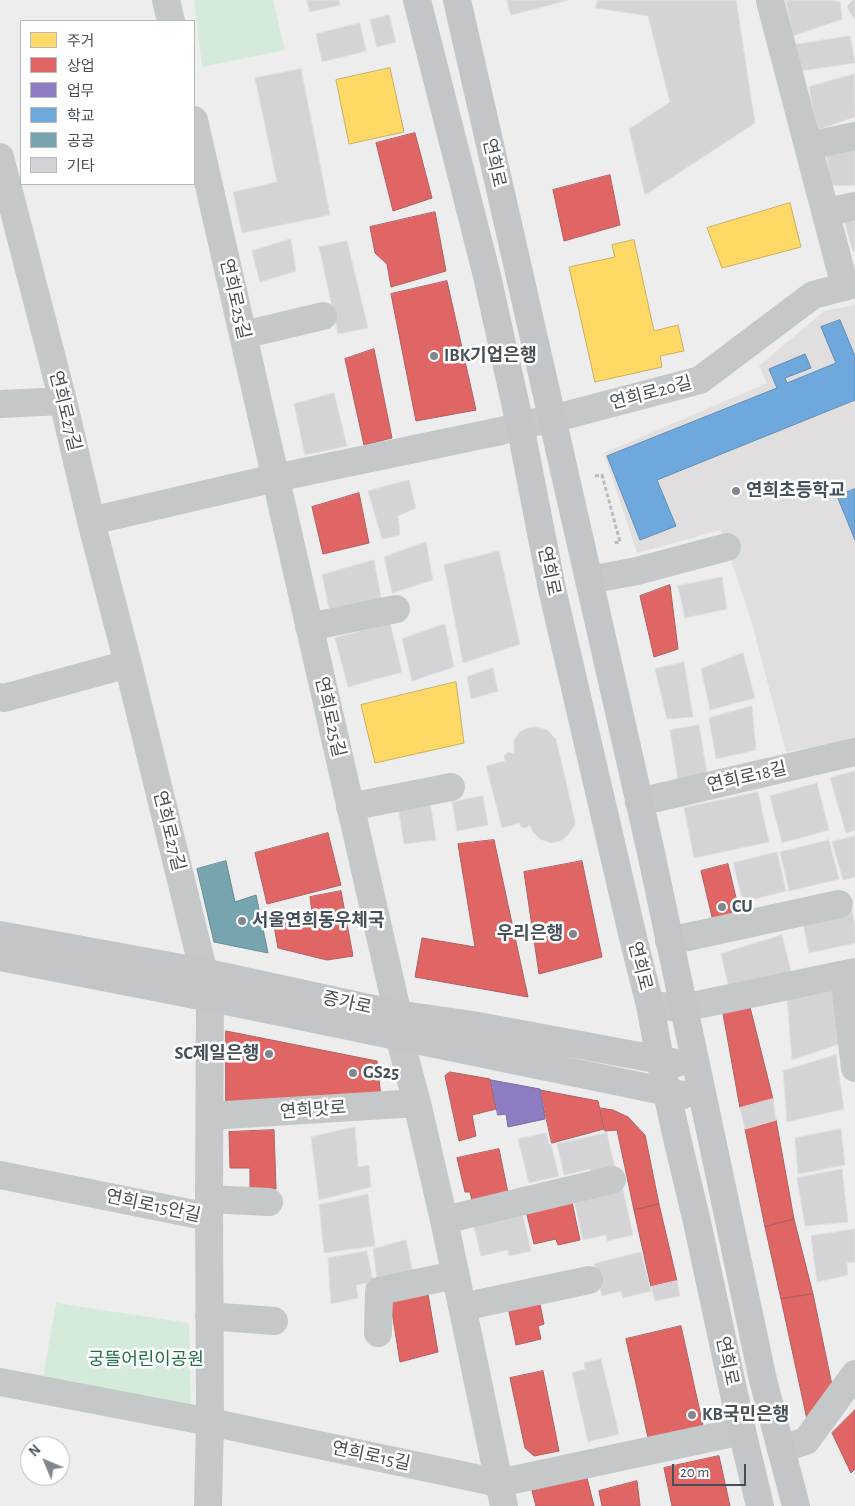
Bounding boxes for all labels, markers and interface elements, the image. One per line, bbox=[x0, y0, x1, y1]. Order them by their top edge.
legend bbox=[20, 20, 195, 185]
text: 주거 bbox=[67, 34, 95, 49]
text: 상업 bbox=[67, 59, 95, 74]
text: 업무 bbox=[67, 84, 95, 99]
text: 학교 bbox=[67, 109, 95, 124]
text: 공공 bbox=[67, 134, 95, 149]
street label: 연희로 bbox=[478, 136, 510, 190]
text: 기타 bbox=[67, 159, 95, 174]
street label: 연희로25길 bbox=[215, 257, 255, 341]
place label: IBK기업은행 bbox=[444, 345, 536, 367]
marker: IBK기업은행 bbox=[428, 350, 440, 362]
street label: 연희로27길 bbox=[45, 369, 85, 453]
street label: 연희로20길 bbox=[608, 372, 694, 414]
place label: 연희초등학교 bbox=[746, 480, 845, 502]
marker: 연희초등학교 bbox=[730, 485, 742, 497]
street label: 연희로 bbox=[533, 544, 565, 598]
street label: 연희로25길 bbox=[310, 675, 350, 759]
street label: 연희로18길 bbox=[705, 757, 789, 797]
street label: 연희로27길 bbox=[149, 789, 189, 873]
place label: CU bbox=[732, 896, 753, 918]
marker: CU bbox=[716, 901, 728, 913]
place label: 서울연희동우체국 bbox=[252, 910, 384, 932]
marker: 서울연희동우체국 bbox=[236, 915, 248, 927]
place label: 우리은행 bbox=[497, 923, 563, 945]
marker: 우리은행 bbox=[567, 928, 579, 940]
street label: 연희로 bbox=[624, 939, 656, 993]
street label: 증가로 bbox=[320, 987, 374, 1019]
place label: SC제일은행 bbox=[174, 1043, 259, 1065]
marker: SC제일은행 bbox=[263, 1048, 275, 1060]
place label: GS25 bbox=[363, 1062, 399, 1084]
marker: GS25 bbox=[347, 1067, 359, 1079]
street label: 연희맛로 bbox=[279, 1097, 347, 1123]
street label: 연희로15안길 bbox=[104, 1185, 202, 1227]
street label: 연희로 bbox=[711, 1334, 743, 1388]
park label: 궁뜰어린이공원 bbox=[88, 1349, 204, 1371]
place label: KB국민은행 bbox=[702, 1404, 789, 1426]
marker: KB국민은행 bbox=[686, 1409, 698, 1421]
north arrow bbox=[20, 1436, 70, 1486]
street label: 연희로15길 bbox=[330, 1437, 412, 1475]
text: N bbox=[27, 1443, 43, 1459]
scale bar bbox=[675, 1454, 749, 1486]
text: 20 m bbox=[680, 1465, 709, 1480]

